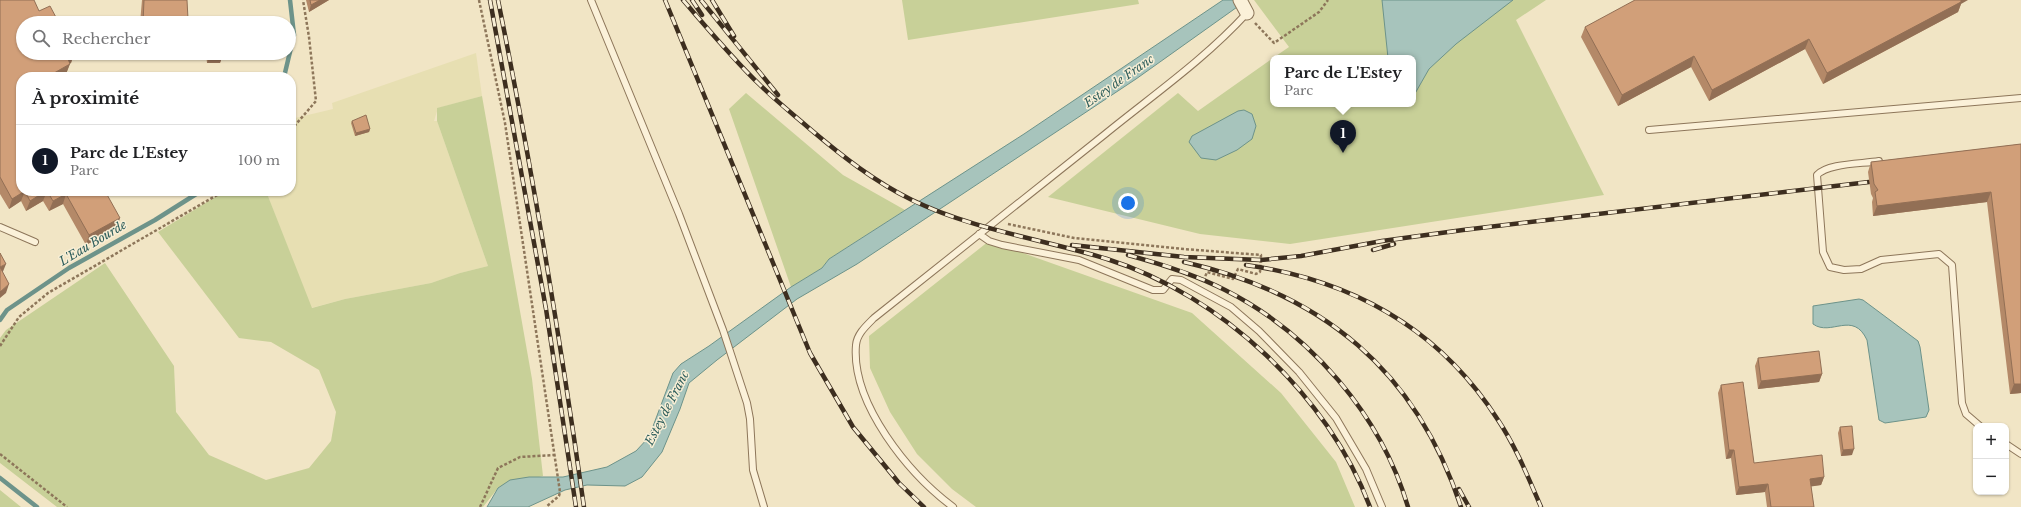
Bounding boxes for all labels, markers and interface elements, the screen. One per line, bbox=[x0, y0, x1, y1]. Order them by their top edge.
search box bbox=[16, 16, 296, 60]
icon: search bbox=[30, 27, 52, 49]
text: Rechercher bbox=[62, 29, 150, 48]
water label: Estey de Franc bbox=[1080, 51, 1157, 111]
popup bbox=[1270, 55, 1416, 107]
text: Parc de L'Estey bbox=[1284, 63, 1402, 82]
text: Parc bbox=[1284, 82, 1313, 99]
text: À proximité bbox=[32, 88, 139, 109]
pin: 1 bbox=[1330, 120, 1356, 153]
text: Parc de L'Estey bbox=[70, 143, 188, 162]
text: 1 bbox=[42, 152, 48, 169]
text: 100 m bbox=[238, 152, 280, 169]
text: Parc bbox=[70, 162, 99, 179]
your location bbox=[1118, 193, 1138, 213]
water label: L'Eau Bourde bbox=[56, 216, 130, 269]
water label: Estey de Franc bbox=[641, 367, 692, 448]
map controls bbox=[1973, 423, 2009, 495]
button: + bbox=[1973, 423, 2009, 459]
button: − bbox=[1973, 459, 2009, 495]

